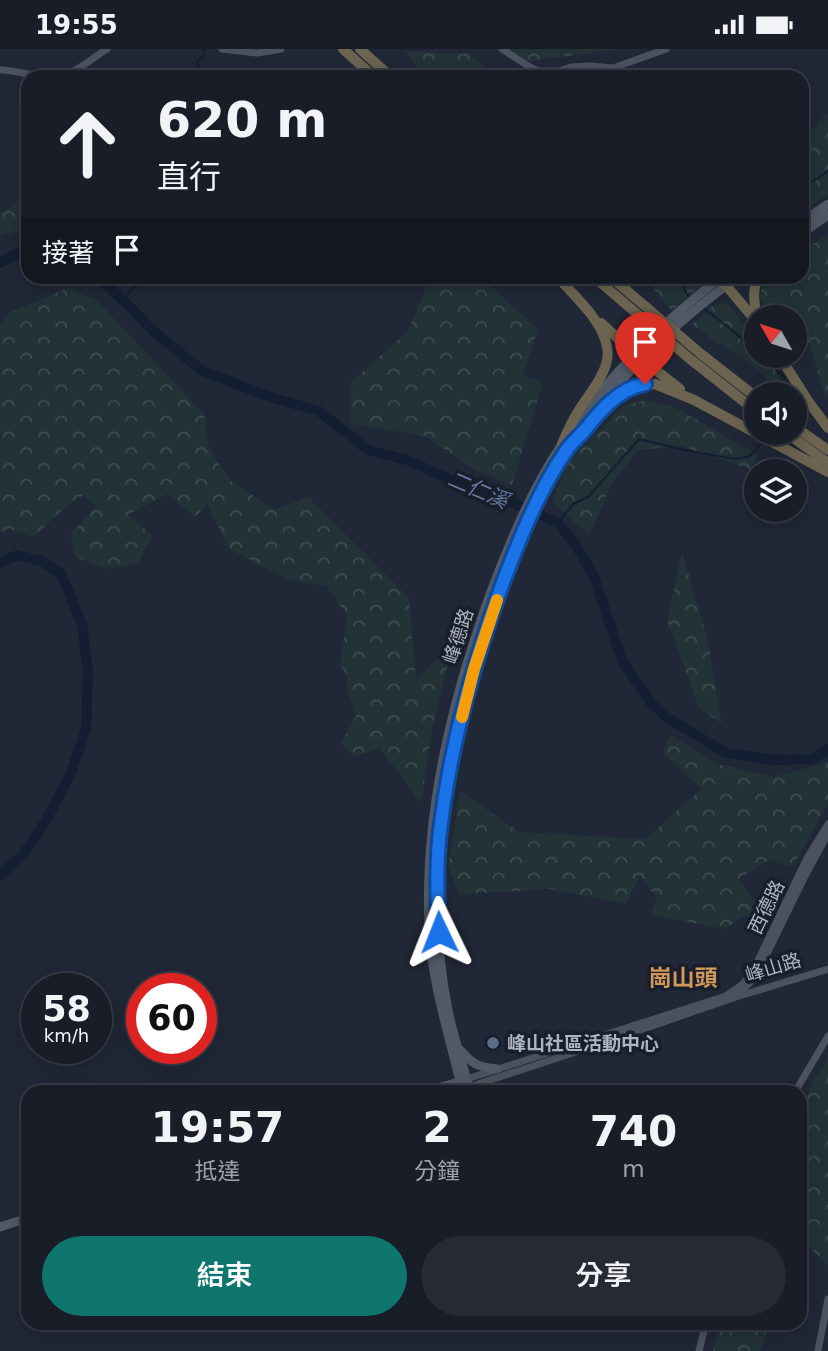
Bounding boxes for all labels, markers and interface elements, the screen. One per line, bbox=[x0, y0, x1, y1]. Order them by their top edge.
text: 19:55 bbox=[35, 10, 118, 40]
text: 620 m bbox=[157, 92, 327, 149]
icon: ahead bbox=[42, 98, 133, 189]
text: 直行 bbox=[157, 158, 221, 196]
icon: arrive bbox=[108, 231, 146, 269]
text: 接著 bbox=[42, 238, 94, 268]
north arrow bbox=[744, 305, 807, 367]
map controls bbox=[744, 305, 807, 522]
pin bbox=[615, 312, 675, 384]
icon: arrive bbox=[626, 323, 664, 361]
button: sound bbox=[744, 382, 807, 445]
button: layers bbox=[744, 459, 807, 522]
water label: 二仁溪 bbox=[444, 467, 514, 515]
street label: 峰德路 bbox=[439, 605, 477, 667]
street label: 西德路 bbox=[744, 877, 788, 937]
position arrow bbox=[402, 895, 476, 969]
street label: 峰山路 bbox=[743, 948, 803, 986]
district label: 崗山頭 bbox=[649, 965, 718, 991]
speed limit sign: 60 bbox=[126, 973, 217, 1064]
text: 58 bbox=[42, 989, 91, 1029]
text: km/h bbox=[44, 1025, 89, 1046]
place label: 峰山社區活動中心 bbox=[507, 1032, 659, 1054]
marker: 峰山社區活動中心 bbox=[485, 1035, 501, 1051]
text: 19:57 bbox=[151, 1103, 284, 1152]
text: 2 bbox=[422, 1103, 452, 1152]
text: 740 bbox=[590, 1107, 677, 1156]
text: m bbox=[622, 1156, 645, 1182]
text: 抵達 bbox=[195, 1158, 241, 1184]
text: 分鐘 bbox=[414, 1158, 460, 1184]
button: 結束 bbox=[42, 1236, 407, 1316]
button: 分享 bbox=[421, 1236, 786, 1316]

